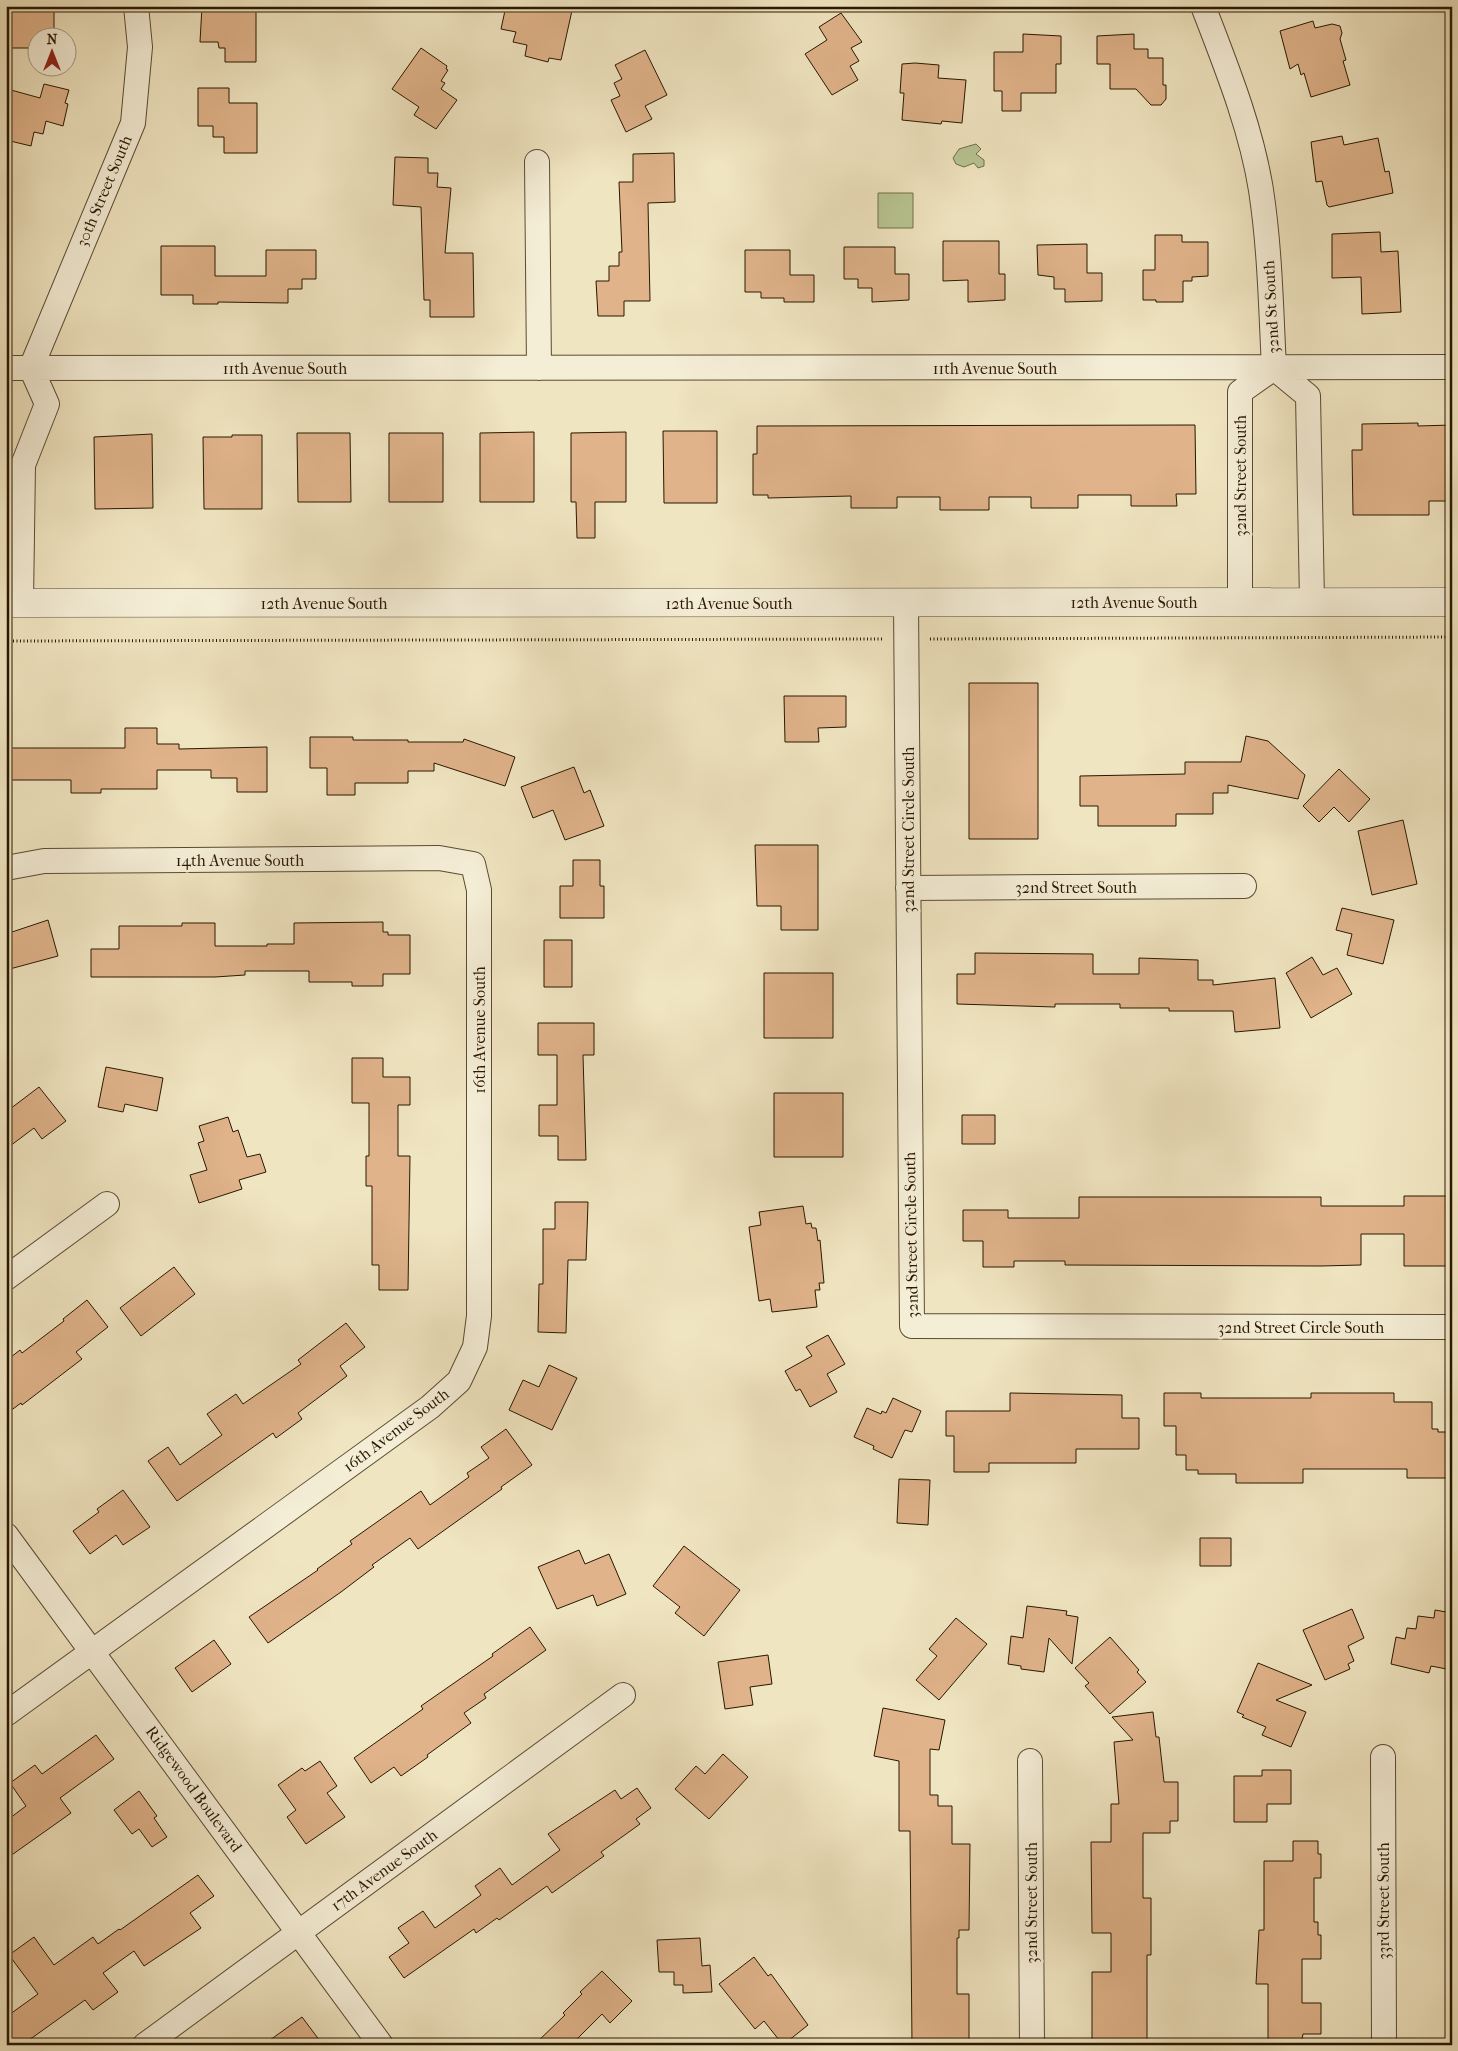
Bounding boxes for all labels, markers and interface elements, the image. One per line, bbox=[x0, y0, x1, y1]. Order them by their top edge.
north arrow bbox=[28, 28, 78, 78]
text: N bbox=[47, 31, 58, 48]
street label: 30th Street South bbox=[72, 132, 136, 250]
street label: 32nd St South bbox=[1259, 260, 1283, 354]
street label: 11th Avenue South bbox=[223, 359, 347, 378]
street label: 11th Avenue South bbox=[933, 359, 1057, 378]
street label: 32nd Street South bbox=[1231, 415, 1250, 537]
street label: 12th Avenue South bbox=[1070, 593, 1198, 612]
street label: 12th Avenue South bbox=[260, 594, 388, 613]
street label: 12th Avenue South bbox=[665, 594, 793, 613]
street label: 32nd Street Circle South bbox=[899, 747, 918, 913]
street label: 14th Avenue South bbox=[176, 851, 304, 870]
street label: 32nd Street South bbox=[1015, 878, 1137, 897]
street label: 16th Avenue South bbox=[470, 966, 489, 1094]
street label: 32nd Street Circle South bbox=[900, 1152, 922, 1318]
street label: 32nd Street Circle South bbox=[1218, 1318, 1384, 1337]
street label: 16th Avenue South bbox=[339, 1384, 453, 1476]
street label: Ridgewood Boulevard bbox=[142, 1722, 246, 1856]
street label: 17th Avenue South bbox=[327, 1825, 441, 1915]
street label: 32nd Street South bbox=[1022, 1842, 1041, 1964]
street label: 33rd Street South bbox=[1374, 1842, 1393, 1960]

